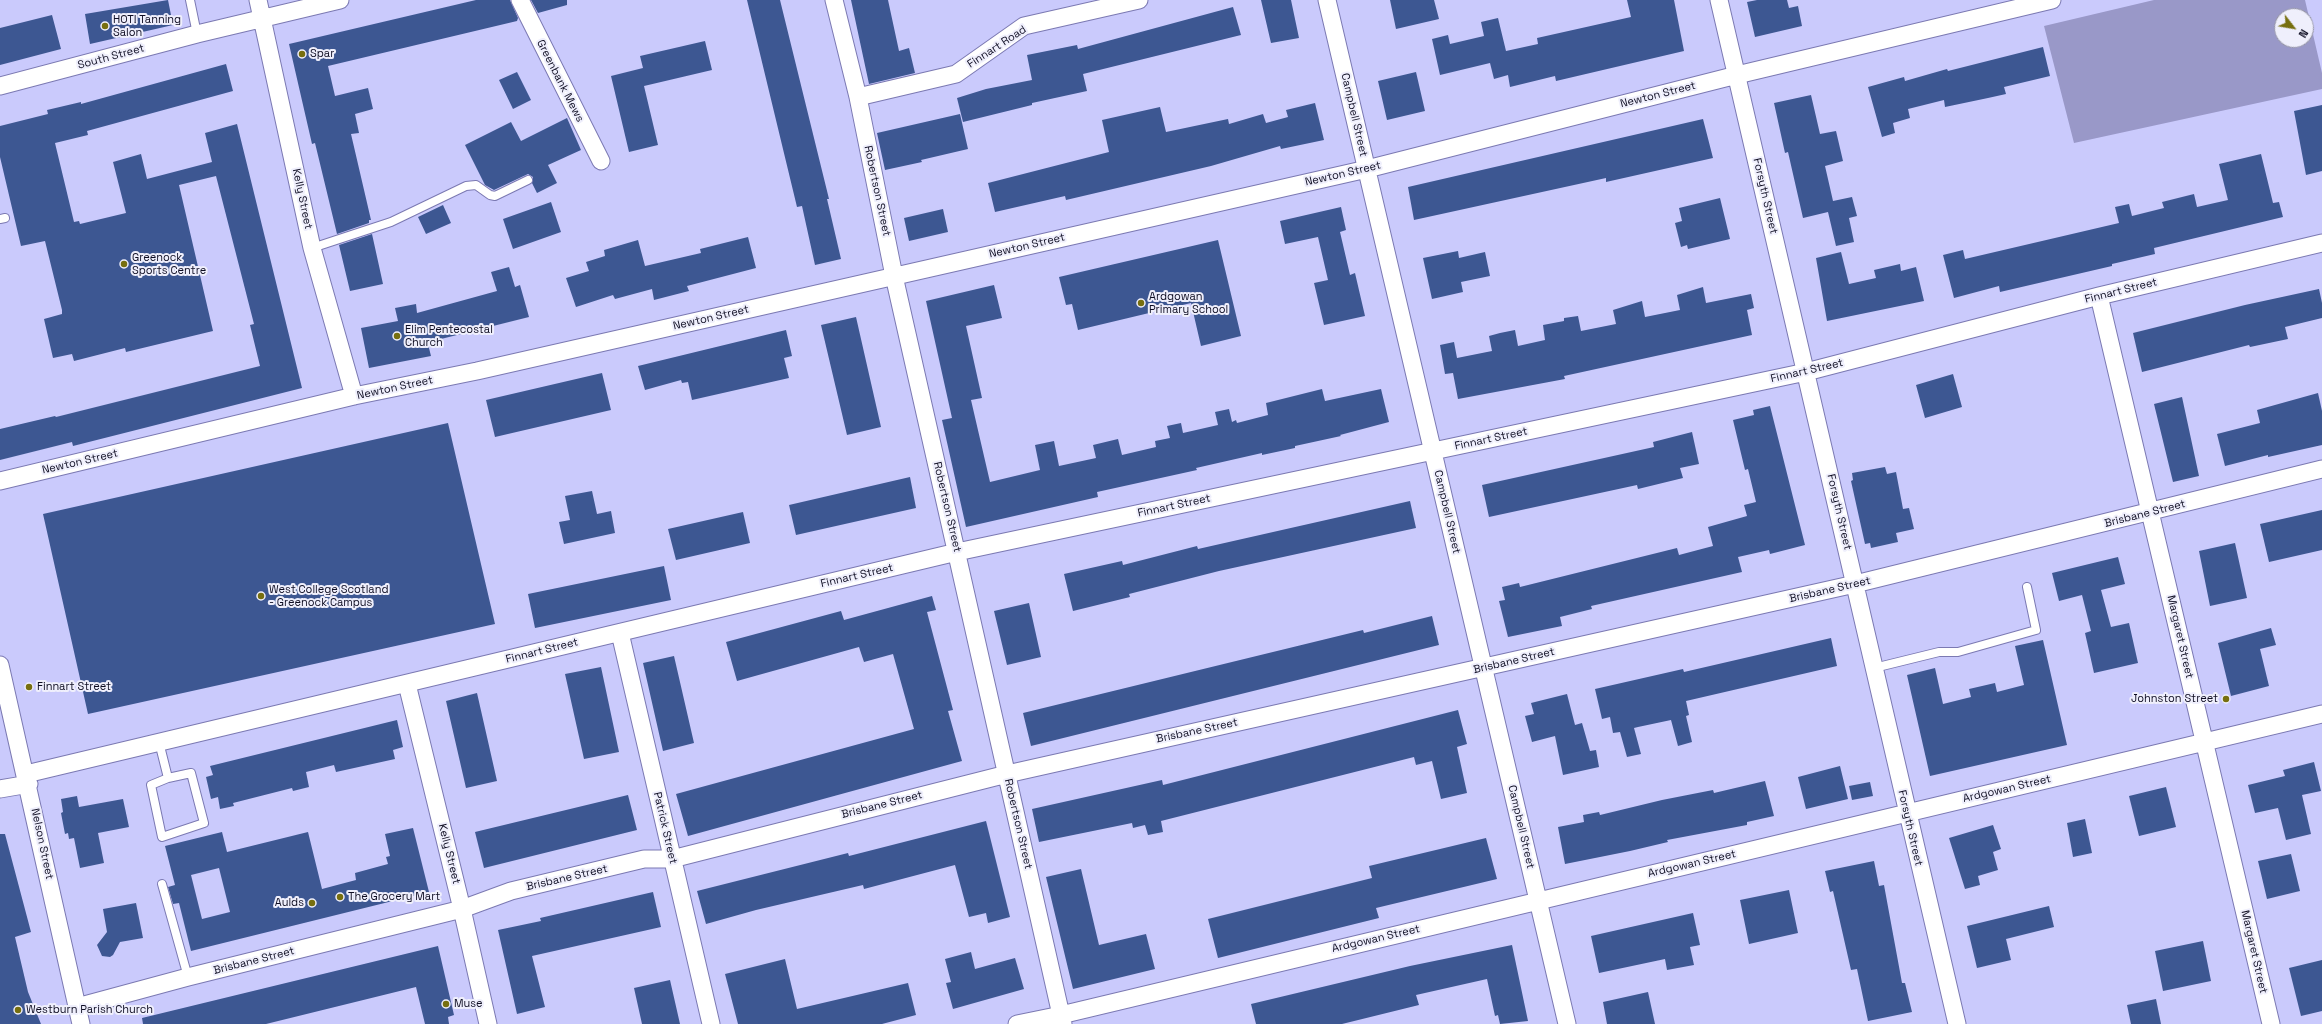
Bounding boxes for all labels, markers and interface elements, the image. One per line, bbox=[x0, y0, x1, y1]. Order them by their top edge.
north arrow bbox=[2274, 8, 2314, 48]
place label: HOT! Tanning Salon bbox=[113, 13, 181, 39]
marker: HOT! Tanning Salon bbox=[100, 21, 110, 31]
street label: Finnart Road bbox=[965, 23, 1029, 71]
text: N bbox=[2296, 27, 2311, 40]
street label: Greenbank Mews bbox=[534, 38, 586, 124]
street label: South Street bbox=[76, 42, 146, 72]
place label: Spar bbox=[310, 47, 334, 61]
marker: Spar bbox=[297, 49, 307, 59]
street label: Campbell Street bbox=[1338, 72, 1370, 158]
street label: Newton Street bbox=[1619, 79, 1697, 111]
street label: Robertson Street bbox=[861, 144, 893, 238]
street label: Forsyth Street bbox=[1750, 157, 1780, 235]
street label: Newton Street bbox=[1304, 159, 1382, 189]
street label: Kelly Street bbox=[289, 168, 315, 230]
street label: Newton Street bbox=[988, 231, 1066, 261]
place label: Greenock Sports Centre bbox=[132, 251, 206, 277]
marker: Greenock Sports Centre bbox=[119, 259, 129, 269]
street label: Finnart Street bbox=[2083, 276, 2159, 306]
place label: Ardgowan Primary School bbox=[1149, 290, 1228, 316]
marker: Ardgowan Primary School bbox=[1136, 298, 1146, 308]
street label: Newton Street bbox=[672, 303, 750, 333]
place label: Elim Pentecostal Church bbox=[405, 323, 493, 349]
marker: Elim Pentecostal Church bbox=[392, 331, 402, 341]
street label: Finnart Street bbox=[1769, 356, 1845, 386]
street label: Newton Street bbox=[356, 374, 434, 402]
street label: Finnart Street bbox=[1453, 425, 1529, 453]
street label: Newton Street bbox=[41, 447, 119, 477]
street label: Robertson Street bbox=[930, 461, 964, 553]
street label: Campbell Street bbox=[1431, 469, 1463, 555]
street label: Forsyth Street bbox=[1824, 473, 1854, 551]
street label: Finnart Street bbox=[1136, 492, 1212, 520]
street label: Brisbane Street bbox=[2103, 498, 2187, 530]
street label: Finnart Street bbox=[819, 561, 895, 591]
street label: Brisbane Street bbox=[1788, 574, 1872, 606]
place label: West College Scotland - Greenock Campus bbox=[269, 583, 389, 609]
marker: West College Scotland - Greenock Campus bbox=[256, 591, 266, 601]
street label: Margaret Street bbox=[2164, 594, 2196, 680]
street label: Finnart Street bbox=[504, 636, 580, 666]
street label: Brisbane Street bbox=[1472, 645, 1556, 677]
place label: Finnart Street bbox=[37, 680, 111, 694]
marker: Finnart Street bbox=[24, 682, 34, 692]
place label: Johnston Street bbox=[2131, 692, 2218, 706]
marker: Johnston Street bbox=[2221, 694, 2231, 704]
street label: Brisbane Street bbox=[1155, 716, 1239, 746]
street label: Ardgowan Street bbox=[1962, 772, 2052, 806]
street label: Robertson Street bbox=[1001, 778, 1035, 870]
street label: Campbell Street bbox=[1505, 784, 1537, 870]
street label: Brisbane Street bbox=[840, 789, 924, 821]
street label: Forsyth Street bbox=[1895, 789, 1925, 867]
street label: Patrick Street bbox=[650, 791, 680, 865]
street label: Nelson Street bbox=[28, 807, 56, 881]
street label: Kelly Street bbox=[435, 823, 463, 885]
street label: Ardgowan Street bbox=[1647, 847, 1737, 881]
street label: Brisbane Street bbox=[525, 862, 609, 894]
place label: The Grocery Mart bbox=[348, 890, 440, 904]
marker: The Grocery Mart bbox=[335, 892, 345, 902]
place label: Aulds bbox=[275, 896, 304, 910]
marker: Aulds bbox=[307, 898, 317, 908]
street label: Margaret Street bbox=[2238, 909, 2270, 995]
street label: Ardgowan Street bbox=[1331, 922, 1421, 956]
street label: Brisbane Street bbox=[212, 945, 296, 977]
place label: Muse bbox=[454, 997, 483, 1011]
marker: Muse bbox=[441, 999, 451, 1009]
place label: Westburn Parish Church bbox=[26, 1003, 153, 1017]
marker: Westburn Parish Church bbox=[13, 1005, 23, 1015]

